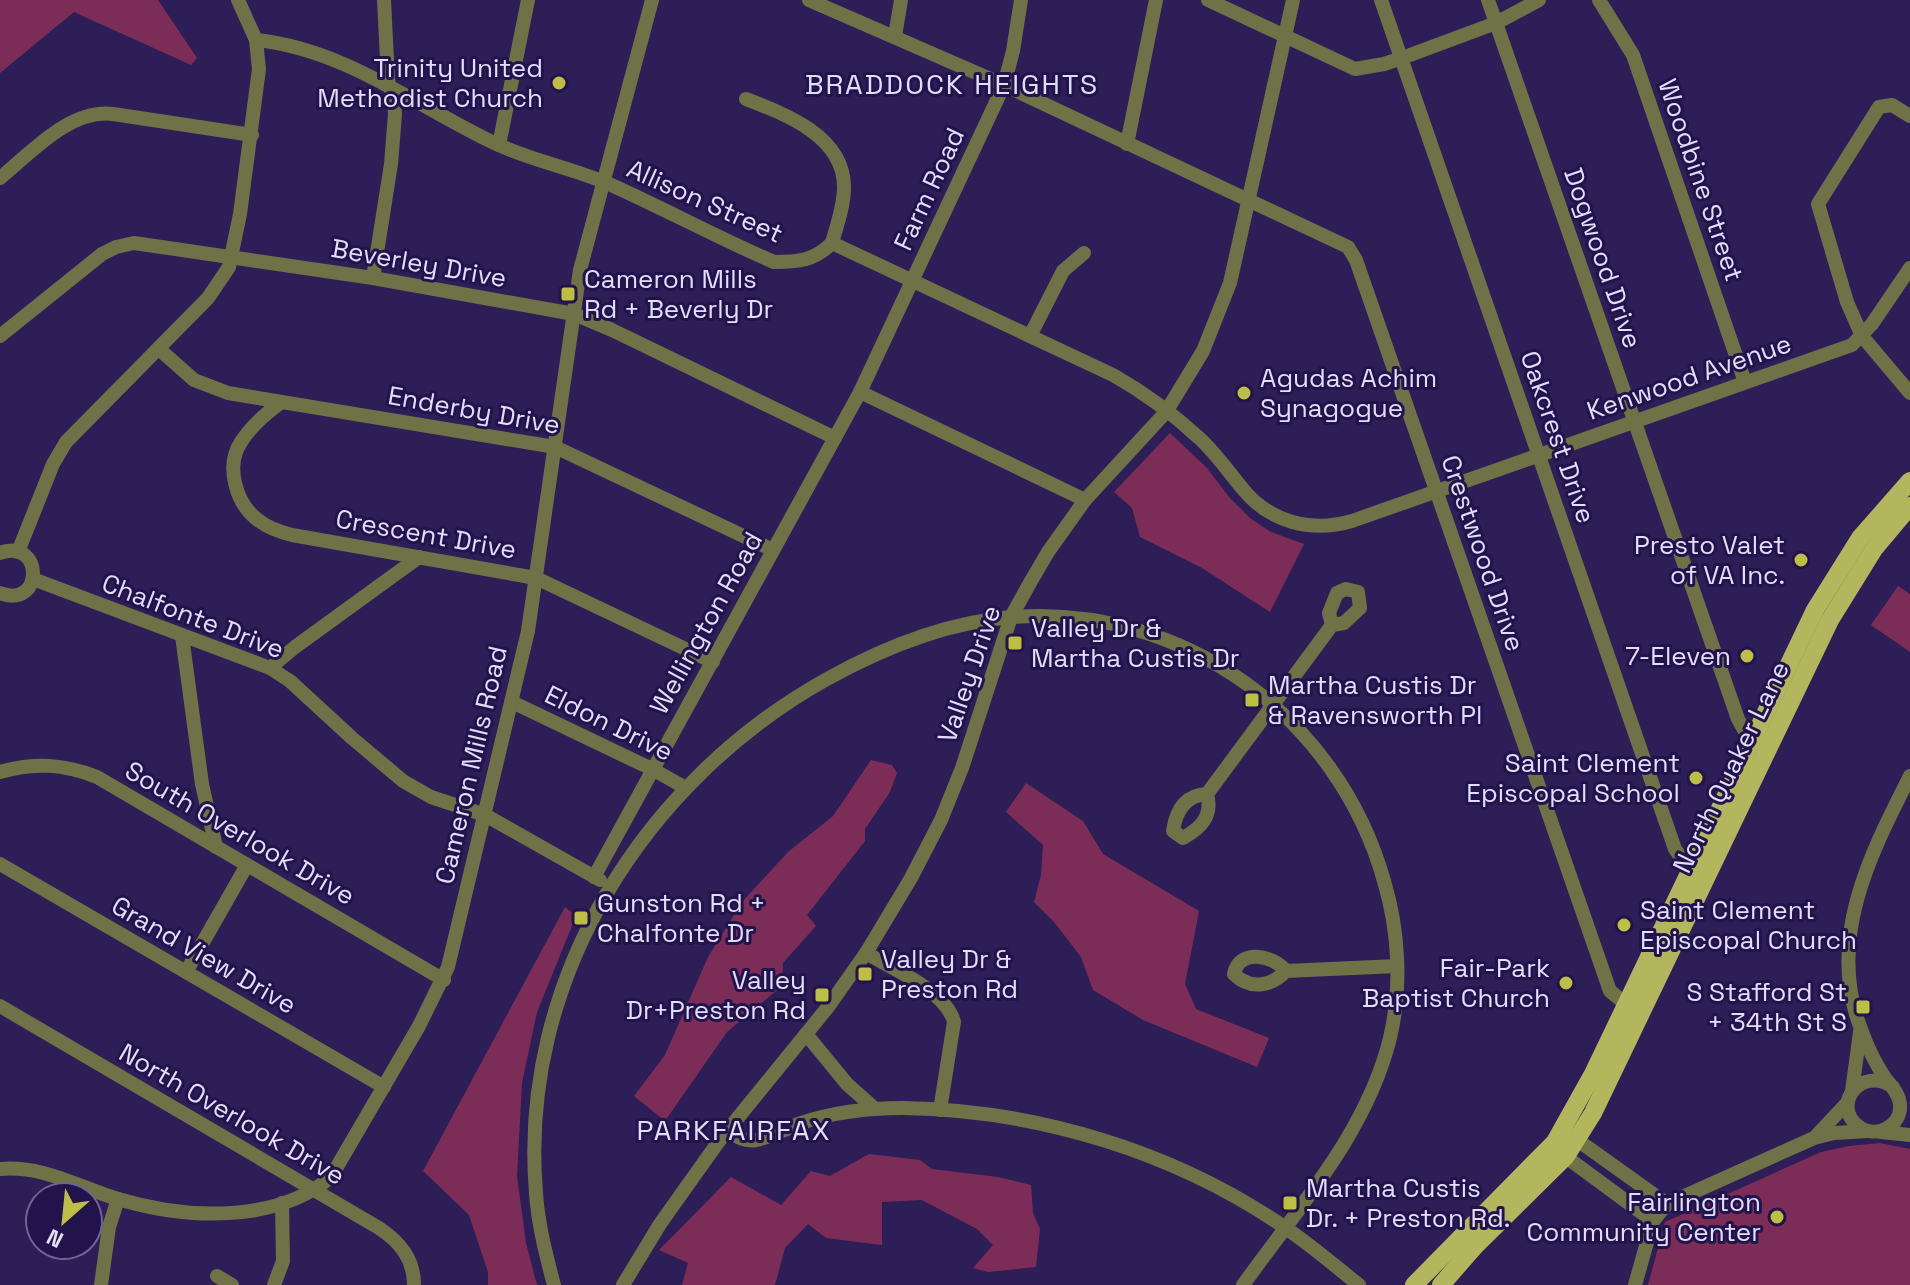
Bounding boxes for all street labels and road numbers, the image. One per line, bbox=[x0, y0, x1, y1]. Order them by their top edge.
street label: Woodbine Street bbox=[1650, 74, 1752, 286]
street label: Farm Road bbox=[886, 122, 972, 256]
street label: Allison Street bbox=[622, 151, 788, 251]
street label: Dogwood Drive bbox=[1556, 163, 1650, 353]
street label: Beverley Drive bbox=[329, 231, 509, 295]
street label: Kenwood Avenue bbox=[1582, 326, 1796, 428]
street label: Oakcrest Drive bbox=[1513, 346, 1603, 528]
street label: Enderby Drive bbox=[385, 378, 563, 442]
street label: Crestwood Drive bbox=[1434, 450, 1532, 656]
street label: Crescent Drive bbox=[333, 501, 519, 567]
street label: Wellington Road bbox=[642, 526, 770, 720]
street label: Chalfonte Drive bbox=[97, 566, 289, 666]
street label: Valley Drive bbox=[930, 601, 1008, 747]
street label: Cameron Mills Road bbox=[427, 643, 515, 887]
street label: North Quaker Lane bbox=[1665, 655, 1797, 879]
street label: Eldon Drive bbox=[539, 677, 679, 769]
street label: South Overlook Drive bbox=[119, 753, 361, 913]
street label: Grand View Drive bbox=[105, 888, 303, 1022]
street label: North Overlook Drive bbox=[113, 1035, 351, 1193]

